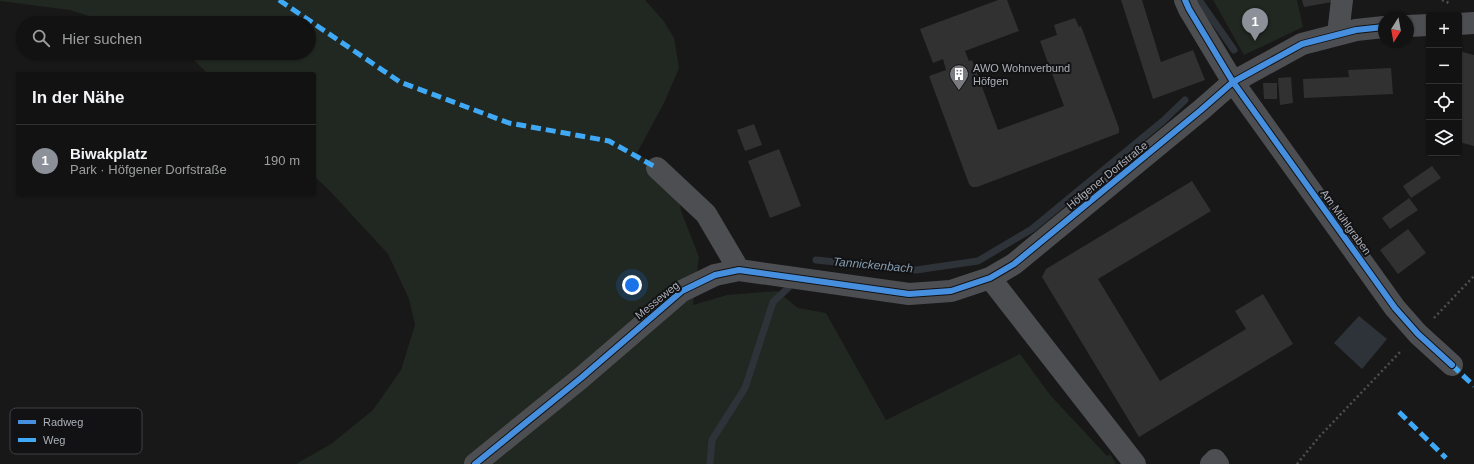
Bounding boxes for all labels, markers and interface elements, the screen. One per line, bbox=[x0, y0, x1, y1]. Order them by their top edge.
pin: 1 bbox=[1242, 8, 1268, 41]
north arrow bbox=[1378, 12, 1414, 48]
map controls bbox=[1426, 12, 1462, 156]
button: + bbox=[1426, 12, 1462, 48]
search box bbox=[16, 16, 316, 60]
icon: search bbox=[30, 27, 52, 49]
text: Hier suchen bbox=[62, 30, 142, 47]
button: − bbox=[1426, 48, 1462, 84]
place label: AWO Wohnverbund Höfgen bbox=[973, 62, 1070, 87]
building icon: AWO Wohnverbund Höfgen bbox=[948, 63, 970, 91]
button: locate bbox=[1426, 84, 1462, 120]
text: In der Nähe bbox=[32, 88, 125, 107]
button: layers bbox=[1426, 120, 1462, 156]
street label: Höfgener Dorfstraße bbox=[1064, 139, 1150, 211]
text: Biwakplatz bbox=[70, 145, 148, 162]
text: 1 bbox=[41, 153, 49, 168]
text: 190 m bbox=[264, 153, 300, 168]
text: Park · Höfgener Dorfstraße bbox=[70, 162, 227, 177]
street label: Am Mühlgraben bbox=[1318, 187, 1374, 257]
water label: Tannickenbach bbox=[832, 255, 914, 275]
your location bbox=[622, 275, 642, 295]
street label: Messeweg bbox=[633, 279, 681, 321]
legend bbox=[10, 408, 142, 454]
text: Radweg bbox=[43, 416, 83, 428]
text: Weg bbox=[43, 434, 65, 446]

